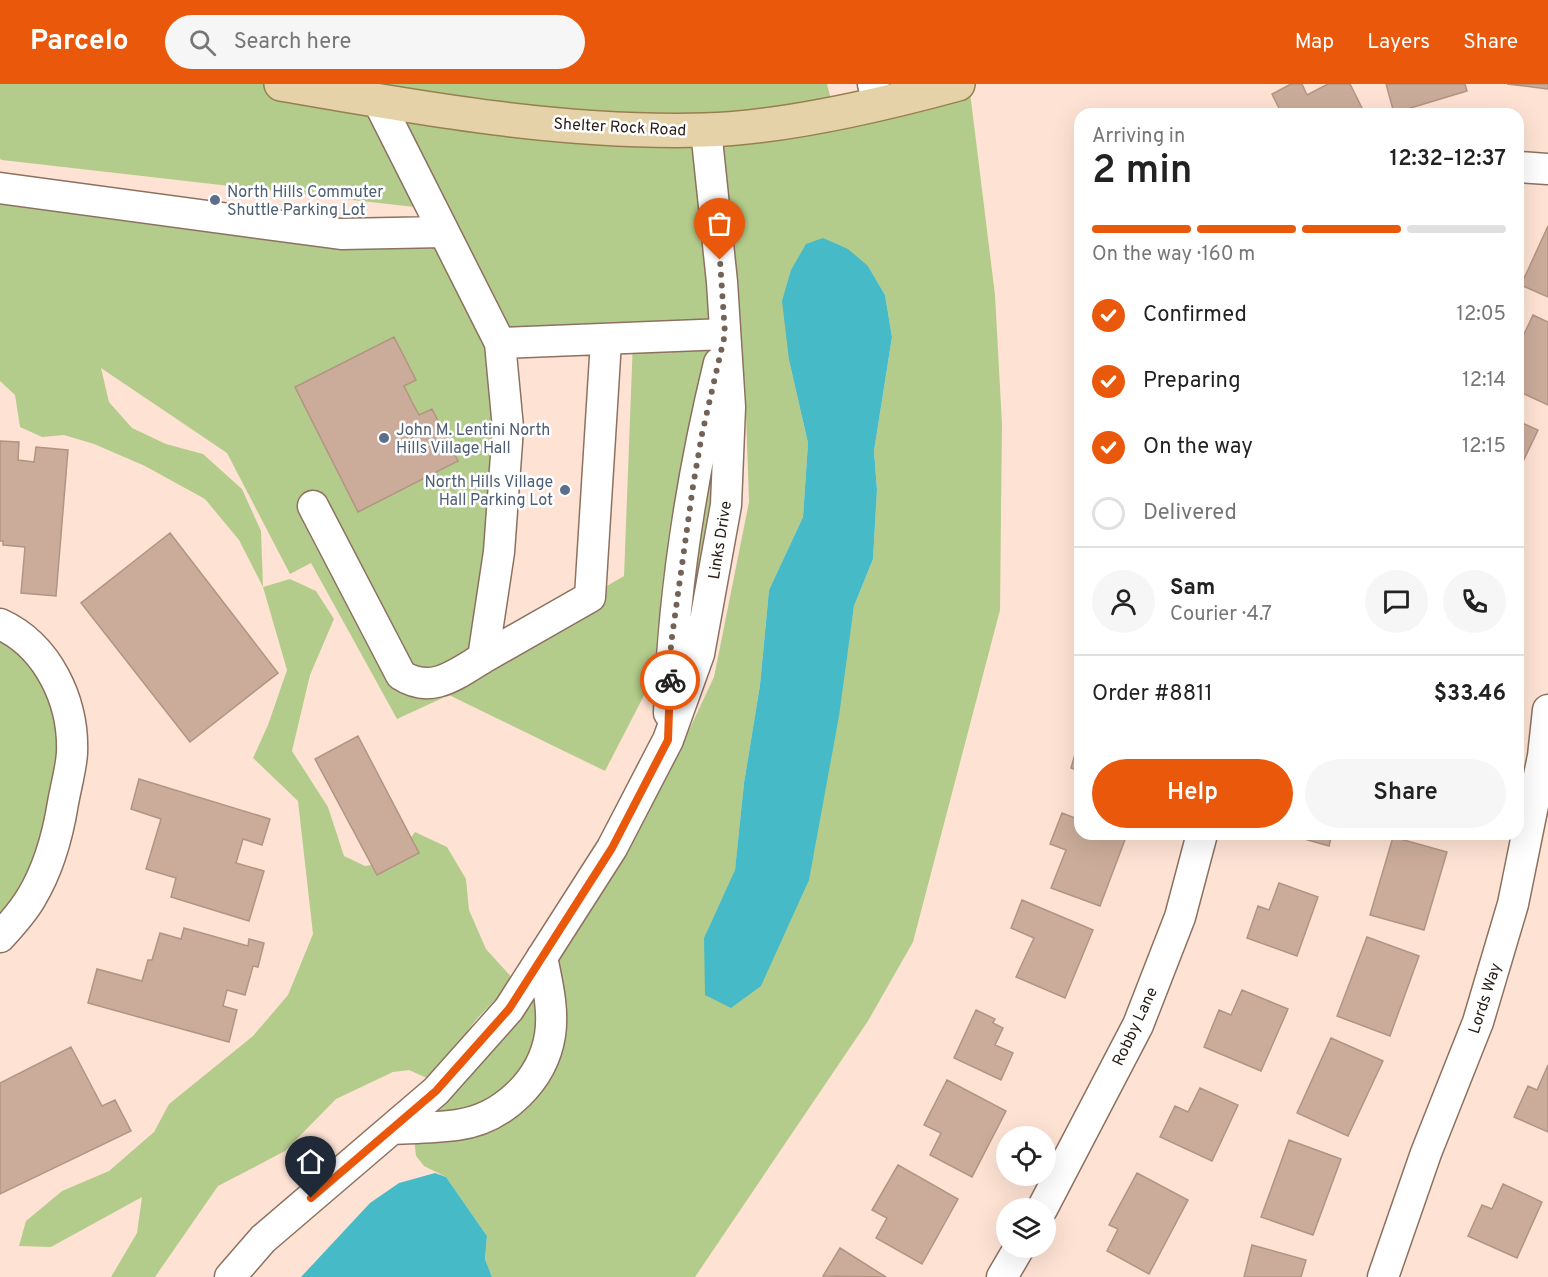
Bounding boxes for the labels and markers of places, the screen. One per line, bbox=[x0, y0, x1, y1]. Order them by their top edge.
place label: North Hills Commuter Shuttle Parking Lot bbox=[227, 183, 384, 221]
marker: North Hills Commuter Shuttle Parking Lot bbox=[208, 193, 222, 207]
pin bbox=[694, 198, 745, 260]
place label: John M. Lentini North Hills Village Hall bbox=[396, 421, 550, 459]
marker: John M. Lentini North Hills Village Hall bbox=[377, 431, 391, 445]
place label: North Hills Village Hall Parking Lot bbox=[424, 473, 553, 511]
marker: North Hills Village Hall Parking Lot bbox=[558, 483, 572, 497]
pin bbox=[285, 1136, 336, 1198]

